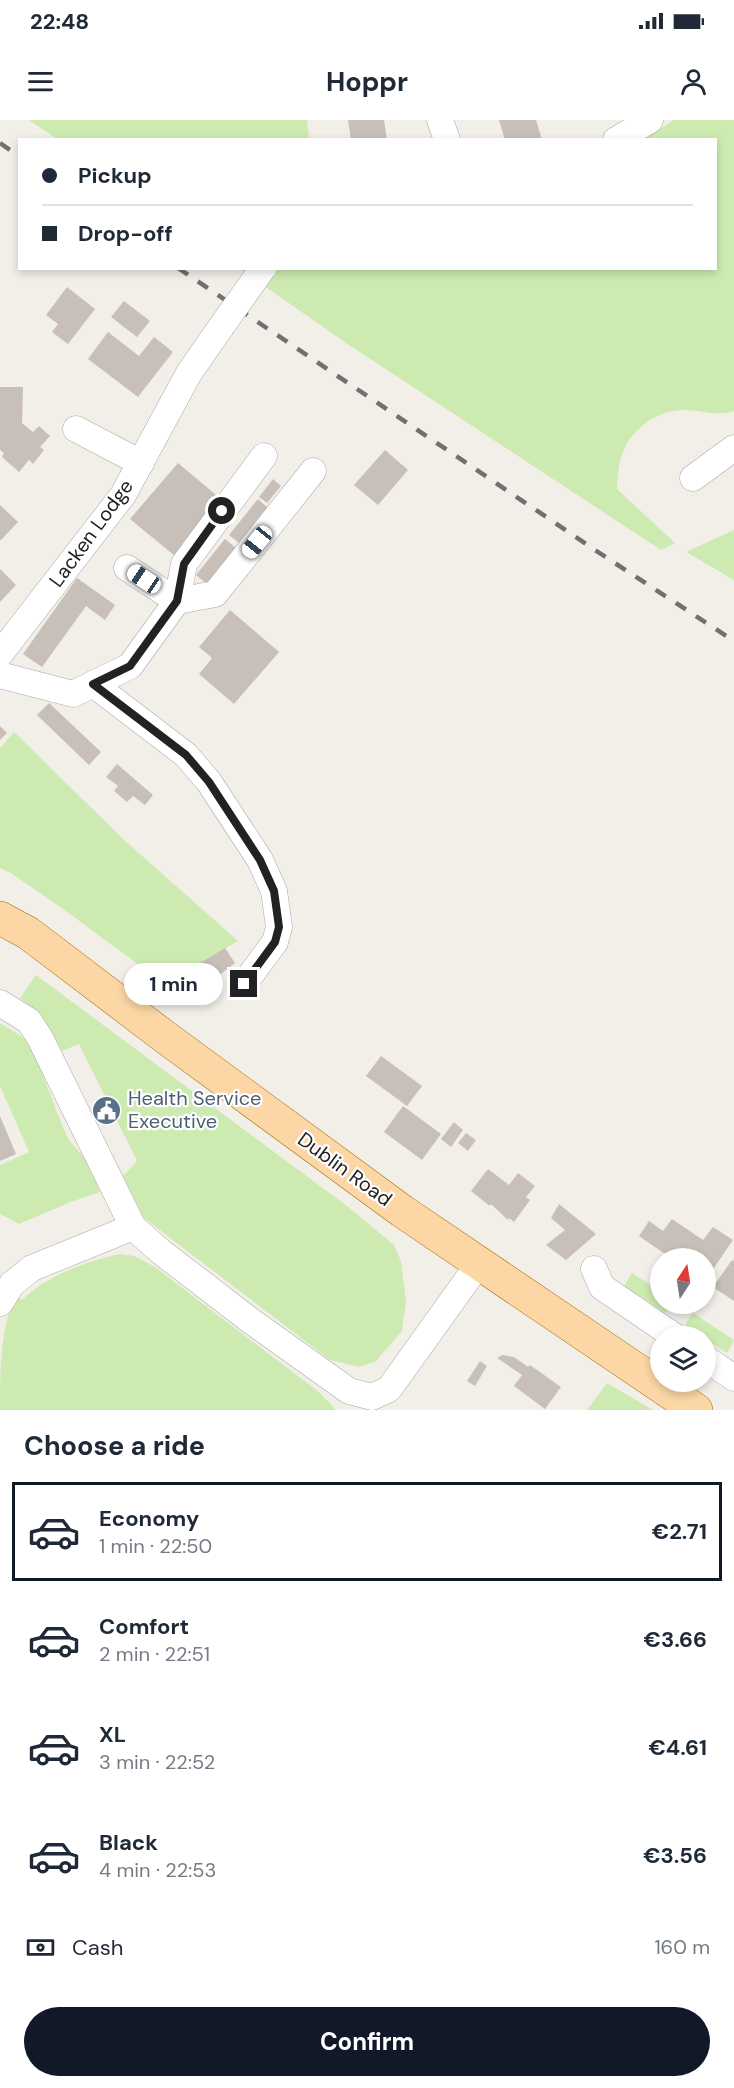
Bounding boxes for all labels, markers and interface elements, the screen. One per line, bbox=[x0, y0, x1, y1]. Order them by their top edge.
text: 22:48 bbox=[30, 7, 89, 36]
text: Hoppr bbox=[326, 64, 408, 99]
icon: menu bbox=[24, 65, 57, 98]
icon: person bbox=[677, 65, 710, 98]
text: Pickup bbox=[78, 161, 152, 190]
text: Drop-off bbox=[78, 219, 173, 248]
street label: Lacken Lodge bbox=[43, 474, 139, 592]
route start bbox=[208, 497, 235, 524]
car bbox=[239, 522, 275, 562]
car bbox=[124, 561, 164, 597]
callout: 1 min bbox=[124, 963, 223, 1005]
route end bbox=[230, 970, 257, 997]
text: 1 min bbox=[149, 971, 198, 997]
place label: Health Service Executive bbox=[128, 1085, 261, 1134]
public building icon: Health Service Executive bbox=[91, 1094, 123, 1126]
street label: Dublin Road bbox=[293, 1126, 397, 1212]
north arrow bbox=[650, 1248, 716, 1314]
map controls bbox=[650, 1248, 716, 1392]
button: layers bbox=[650, 1326, 716, 1392]
text: Choose a ride bbox=[24, 1428, 205, 1463]
text: Economy bbox=[99, 1504, 199, 1533]
icon: car bbox=[27, 1505, 81, 1559]
text: €2.71 bbox=[652, 1517, 707, 1546]
text: 1 min · 22:50 bbox=[99, 1533, 212, 1559]
text: Comfort bbox=[99, 1612, 189, 1641]
icon: car bbox=[27, 1613, 81, 1667]
text: €3.66 bbox=[644, 1625, 707, 1654]
text: 2 min · 22:51 bbox=[99, 1641, 210, 1667]
text: XL bbox=[99, 1720, 126, 1749]
icon: car bbox=[27, 1721, 81, 1775]
text: €4.61 bbox=[648, 1733, 707, 1762]
text: 3 min · 22:52 bbox=[99, 1749, 215, 1775]
text: Black bbox=[99, 1828, 158, 1857]
icon: car bbox=[27, 1829, 81, 1883]
text: €3.56 bbox=[643, 1841, 707, 1870]
text: 4 min · 22:53 bbox=[99, 1857, 216, 1883]
icon: cash bbox=[24, 1931, 57, 1964]
text: Cash bbox=[72, 1933, 123, 1962]
text: 160 m bbox=[654, 1934, 710, 1960]
button: Confirm bbox=[24, 2007, 710, 2076]

